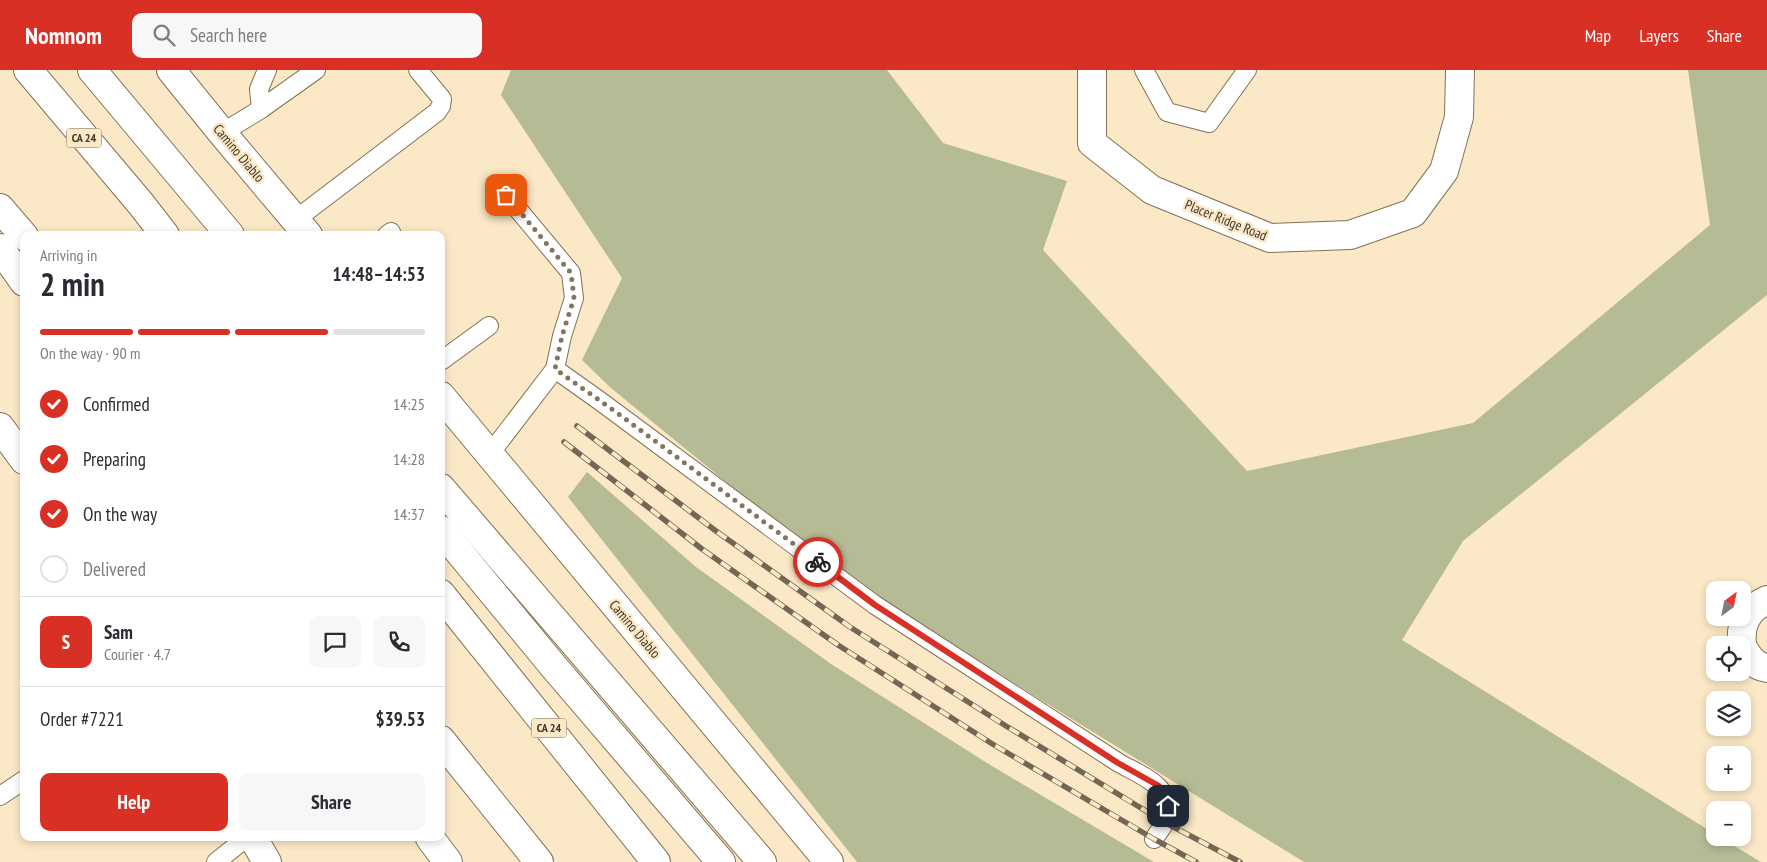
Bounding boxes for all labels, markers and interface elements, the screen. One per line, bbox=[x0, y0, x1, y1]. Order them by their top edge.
search box bbox=[132, 13, 482, 58]
text: Nomnom bbox=[25, 20, 102, 51]
icon: search bbox=[150, 21, 178, 49]
text: Search here bbox=[190, 23, 267, 47]
text: Map bbox=[1585, 24, 1611, 47]
text: Layers bbox=[1639, 24, 1679, 47]
text: Share bbox=[1707, 24, 1742, 47]
street label: Camino Diablo bbox=[209, 120, 269, 186]
road number: CA 24 bbox=[66, 128, 102, 148]
pin bbox=[485, 174, 527, 216]
icon: bag bbox=[492, 181, 520, 209]
street label: Placer Ridge Road bbox=[1182, 195, 1270, 245]
text: Arriving in bbox=[40, 245, 97, 265]
text: 14:48–14:53 bbox=[332, 262, 425, 286]
text: 2 min bbox=[40, 263, 105, 305]
text: On the way · 90 m bbox=[40, 343, 140, 363]
icon: check bbox=[40, 390, 68, 418]
text: Confirmed bbox=[83, 392, 150, 416]
text: 14:25 bbox=[393, 394, 425, 414]
icon: check bbox=[40, 445, 68, 473]
text: Preparing bbox=[83, 447, 146, 471]
text: 14:28 bbox=[393, 449, 425, 469]
icon: check bbox=[40, 500, 68, 528]
text: On the way bbox=[83, 502, 157, 526]
text: 14:37 bbox=[393, 504, 425, 524]
courier bbox=[793, 537, 843, 587]
icon: bike bbox=[804, 548, 832, 576]
text: Delivered bbox=[83, 557, 146, 581]
north arrow bbox=[1706, 581, 1751, 626]
map controls bbox=[1706, 581, 1751, 846]
street label: Camino Diablo bbox=[605, 596, 665, 662]
button: chat bbox=[309, 616, 361, 668]
button: phone bbox=[373, 616, 425, 668]
text: Sam bbox=[104, 620, 133, 644]
text: S bbox=[62, 630, 70, 654]
button: locate bbox=[1706, 636, 1751, 681]
text: Courier · 4.7 bbox=[104, 644, 171, 664]
button: layers bbox=[1706, 691, 1751, 736]
text: Order #7221 bbox=[40, 707, 124, 731]
text: $39.53 bbox=[376, 707, 425, 731]
road number: CA 24 bbox=[532, 718, 566, 738]
button: + bbox=[1706, 746, 1751, 791]
button: Help bbox=[40, 773, 228, 831]
button: Share bbox=[238, 773, 425, 831]
pin bbox=[1147, 785, 1189, 827]
icon: home bbox=[1154, 792, 1182, 820]
button: − bbox=[1706, 801, 1751, 846]

